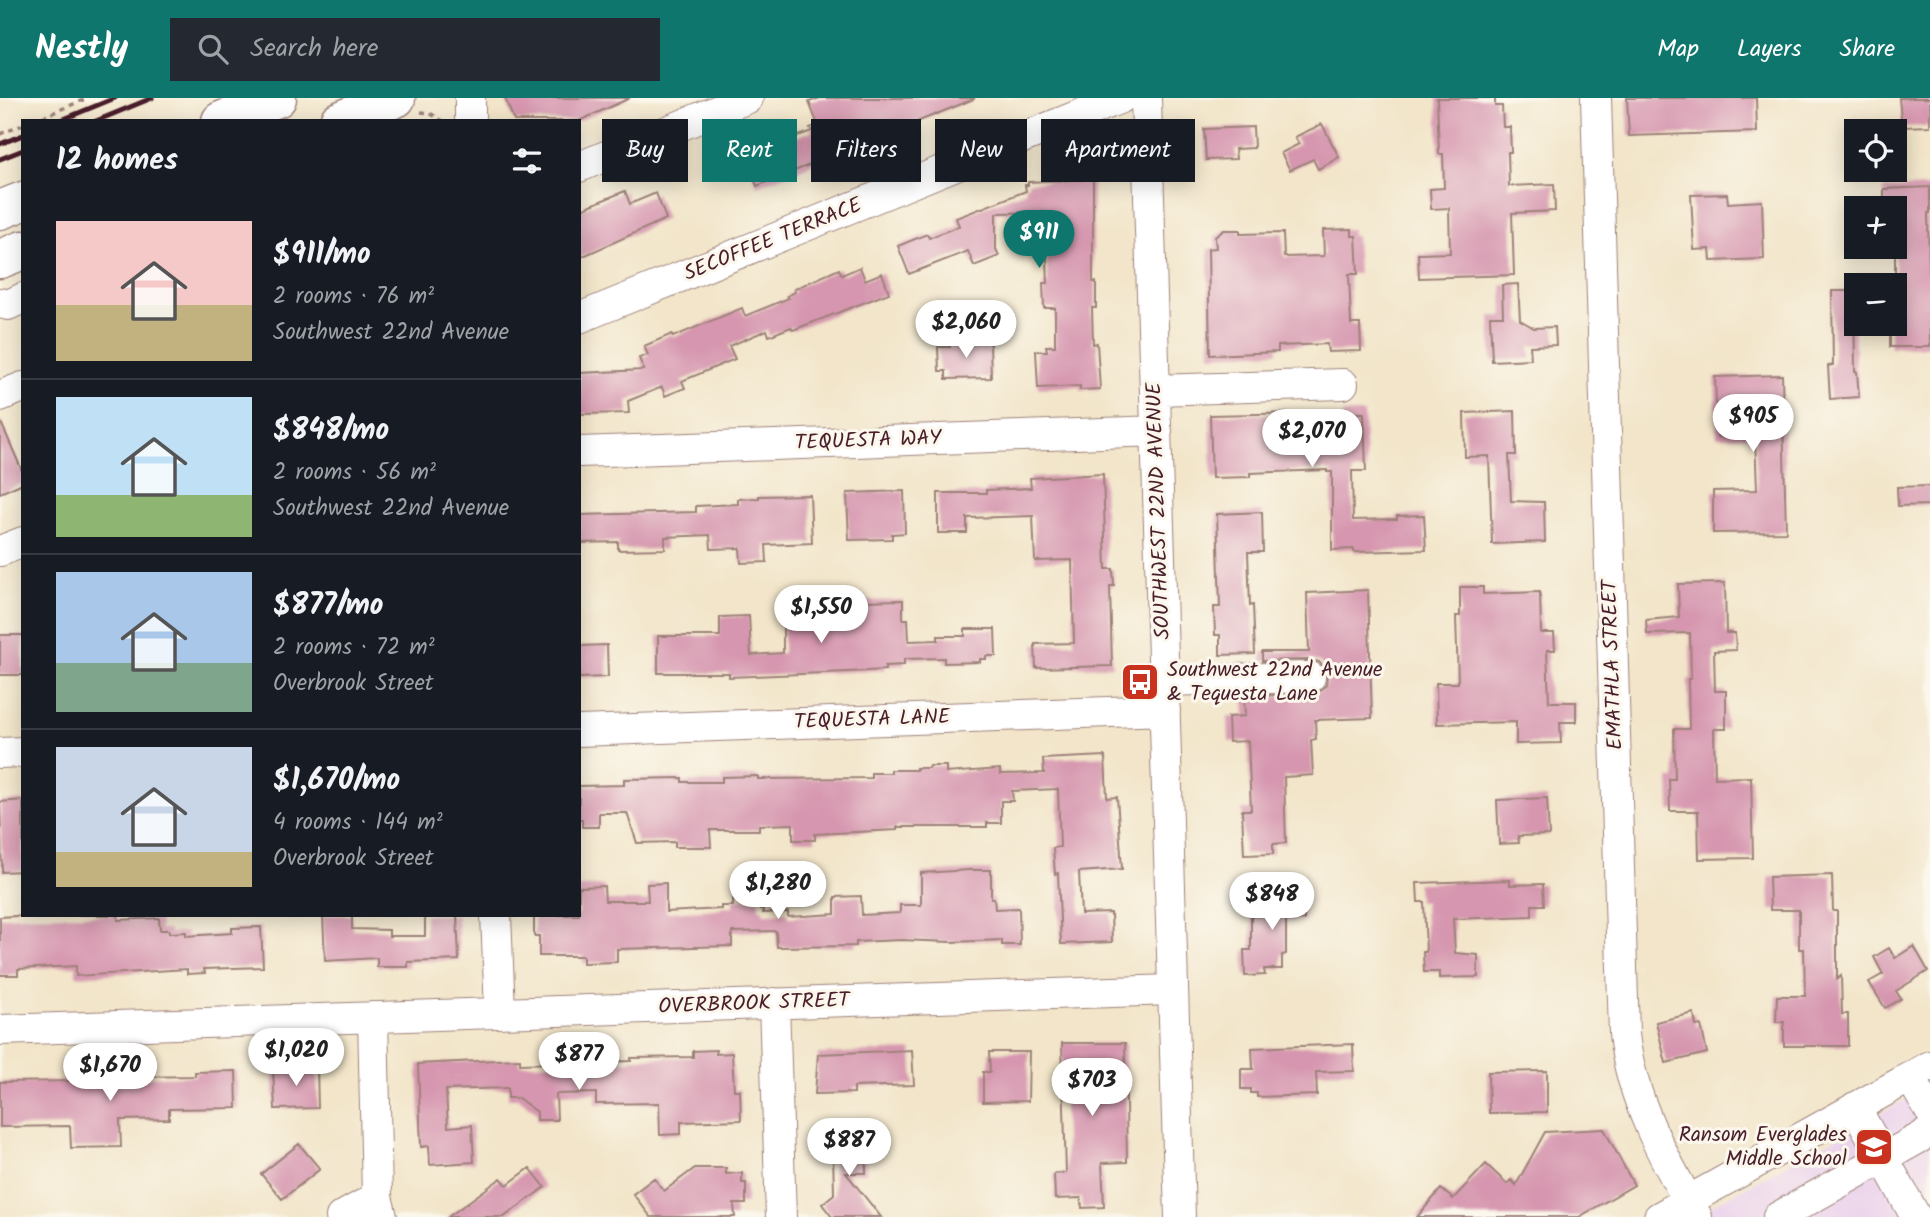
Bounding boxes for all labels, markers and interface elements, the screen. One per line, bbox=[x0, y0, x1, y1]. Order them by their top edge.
search box bbox=[170, 18, 660, 81]
text: Nestly bbox=[35, 23, 128, 76]
text: Search here bbox=[250, 28, 378, 70]
icon: search bbox=[194, 30, 232, 68]
text: Map bbox=[1657, 30, 1699, 69]
text: Layers bbox=[1737, 30, 1801, 69]
text: Share bbox=[1839, 30, 1895, 69]
chip: Buy bbox=[602, 119, 688, 182]
chip: Rent bbox=[702, 119, 797, 182]
chip: Filters bbox=[811, 119, 921, 182]
chip: New bbox=[935, 119, 1027, 182]
chip: Apartment bbox=[1041, 119, 1195, 182]
map controls bbox=[1844, 119, 1907, 336]
button: locate bbox=[1844, 119, 1907, 182]
text: 12 homes bbox=[56, 137, 178, 185]
icon: filters bbox=[508, 142, 546, 180]
street label: SECOFFEE TERRACE bbox=[679, 189, 868, 291]
button: + bbox=[1844, 196, 1907, 259]
pin: $911 bbox=[998, 211, 1080, 270]
text: $911 bbox=[1019, 215, 1059, 251]
text: $911/mo bbox=[273, 231, 371, 279]
icon: home bbox=[112, 249, 196, 333]
button: − bbox=[1844, 273, 1907, 336]
text: 2 rooms · 76 m² bbox=[273, 279, 434, 315]
pin: $2,060 bbox=[909, 300, 1023, 360]
text: $2,060 bbox=[931, 305, 1001, 341]
text: Southwest 22nd Avenue bbox=[273, 315, 509, 351]
street label: SOUTHWEST 22ND AVENUE bbox=[1138, 381, 1180, 640]
pin: $905 bbox=[1712, 394, 1794, 454]
text: $905 bbox=[1729, 399, 1777, 435]
text: $848/mo bbox=[273, 407, 389, 455]
pin: $2,070 bbox=[1255, 410, 1369, 469]
text: $2,070 bbox=[1278, 414, 1346, 450]
street label: TEQUESTA WAY bbox=[794, 422, 943, 460]
icon: home bbox=[112, 425, 196, 509]
text: 2 rooms · 56 m² bbox=[273, 455, 436, 491]
text: Southwest 22nd Avenue bbox=[273, 491, 509, 527]
street label: EMATHLA STREET bbox=[1593, 578, 1632, 751]
text: $877/mo bbox=[273, 582, 384, 630]
pin: $1,550 bbox=[764, 586, 878, 645]
text: $1,550 bbox=[790, 590, 852, 626]
icon: home bbox=[112, 600, 196, 684]
text: 2 rooms · 72 m² bbox=[273, 630, 435, 666]
place label: Southwest 22nd Avenue & Tequesta Lane bbox=[1167, 654, 1383, 711]
bus stop icon: Southwest 22nd Avenue & Tequesta Lane bbox=[1119, 661, 1161, 703]
text: Overbrook Street bbox=[273, 666, 434, 702]
street label: TEQUESTA LANE bbox=[793, 701, 951, 739]
text: $1,670/mo bbox=[273, 757, 400, 805]
icon: home bbox=[112, 775, 196, 859]
text: 4 rooms · 144 m² bbox=[273, 805, 443, 841]
text: Overbrook Street bbox=[273, 841, 434, 877]
pin: $1,280 bbox=[721, 862, 835, 921]
text: $1,280 bbox=[745, 866, 811, 902]
pin: $848 bbox=[1231, 872, 1313, 932]
text: $848 bbox=[1245, 877, 1299, 913]
street label: OVERBROOK STREET bbox=[658, 984, 852, 1024]
pin: $1,020 bbox=[239, 1028, 353, 1088]
pin: $877 bbox=[538, 1032, 620, 1092]
text: $1,020 bbox=[264, 1033, 328, 1069]
text: $877 bbox=[555, 1037, 603, 1073]
pin: $1,670 bbox=[53, 1044, 167, 1103]
text: $1,670 bbox=[79, 1048, 141, 1084]
pin: $703 bbox=[1051, 1058, 1133, 1118]
text: $703 bbox=[1068, 1063, 1116, 1099]
pin: $887 bbox=[808, 1118, 890, 1178]
place label: Ransom Everglades Middle School bbox=[1679, 1119, 1847, 1176]
text: $887 bbox=[823, 1123, 875, 1159]
school or university icon: Ransom Everglades Middle School bbox=[1853, 1126, 1895, 1168]

